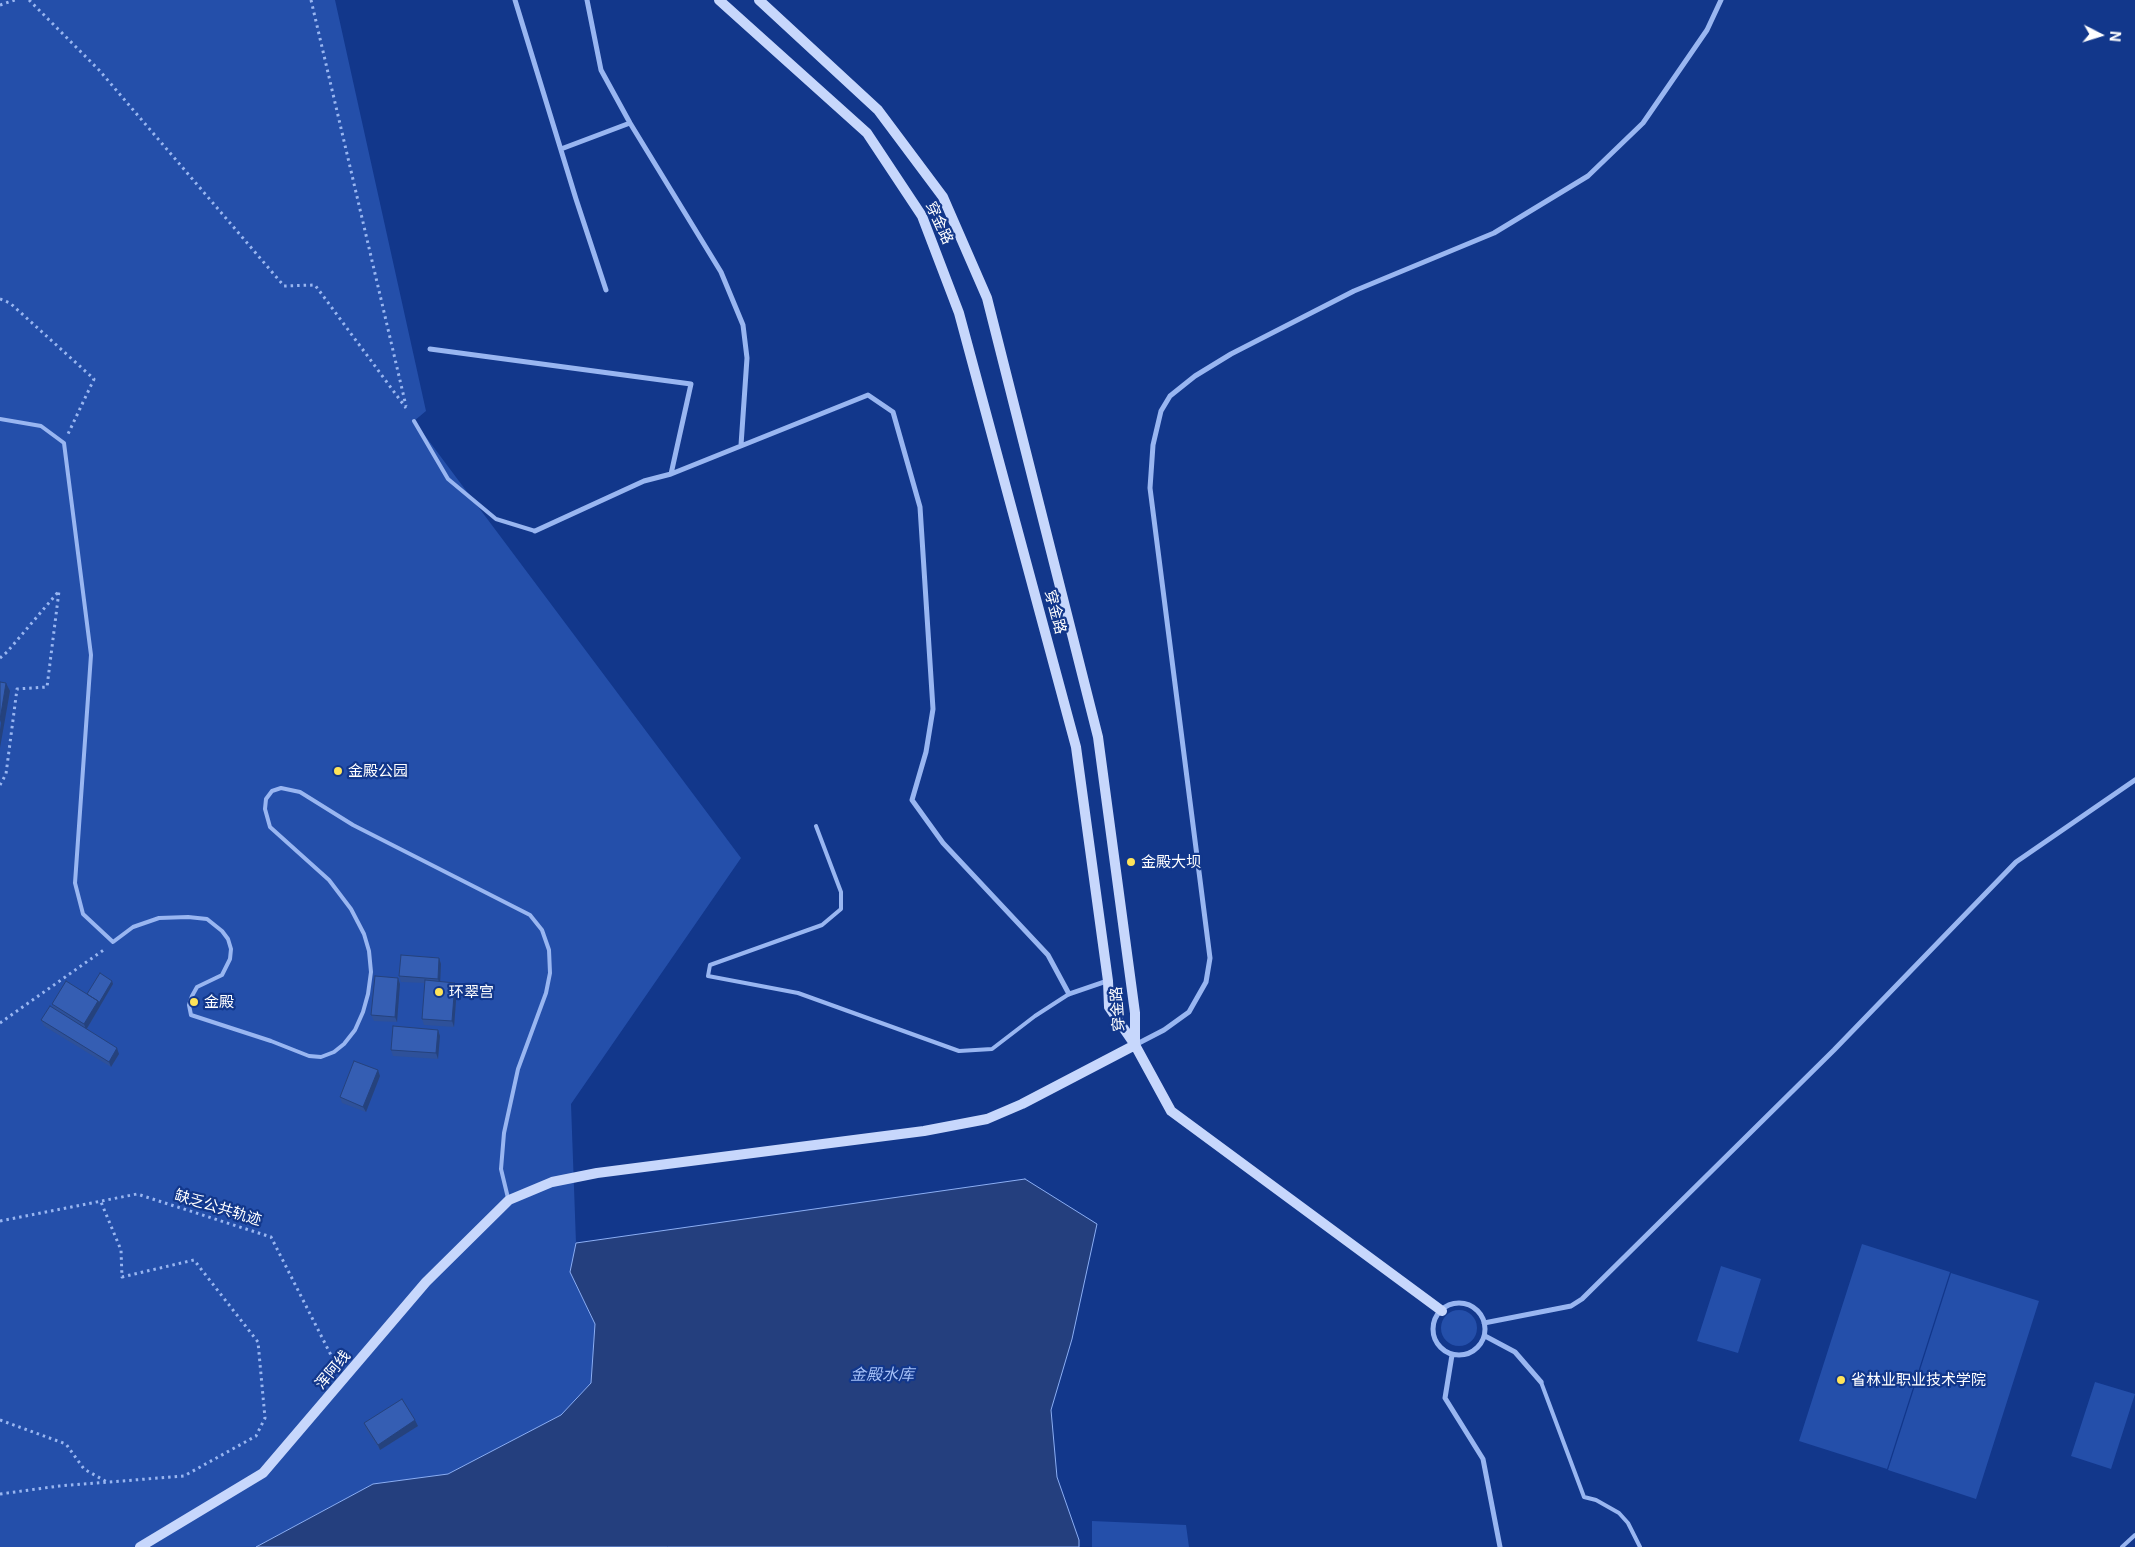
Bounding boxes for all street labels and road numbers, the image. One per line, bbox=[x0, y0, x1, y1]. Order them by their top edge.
street label: 穿金路 bbox=[921, 199, 957, 247]
street label: 穿金路 bbox=[1040, 588, 1070, 636]
street label: 穿金路 bbox=[1107, 986, 1129, 1032]
street label: 缺乏公共轨迹 bbox=[172, 1186, 264, 1230]
street label: 浑阿线 bbox=[312, 1347, 354, 1393]

